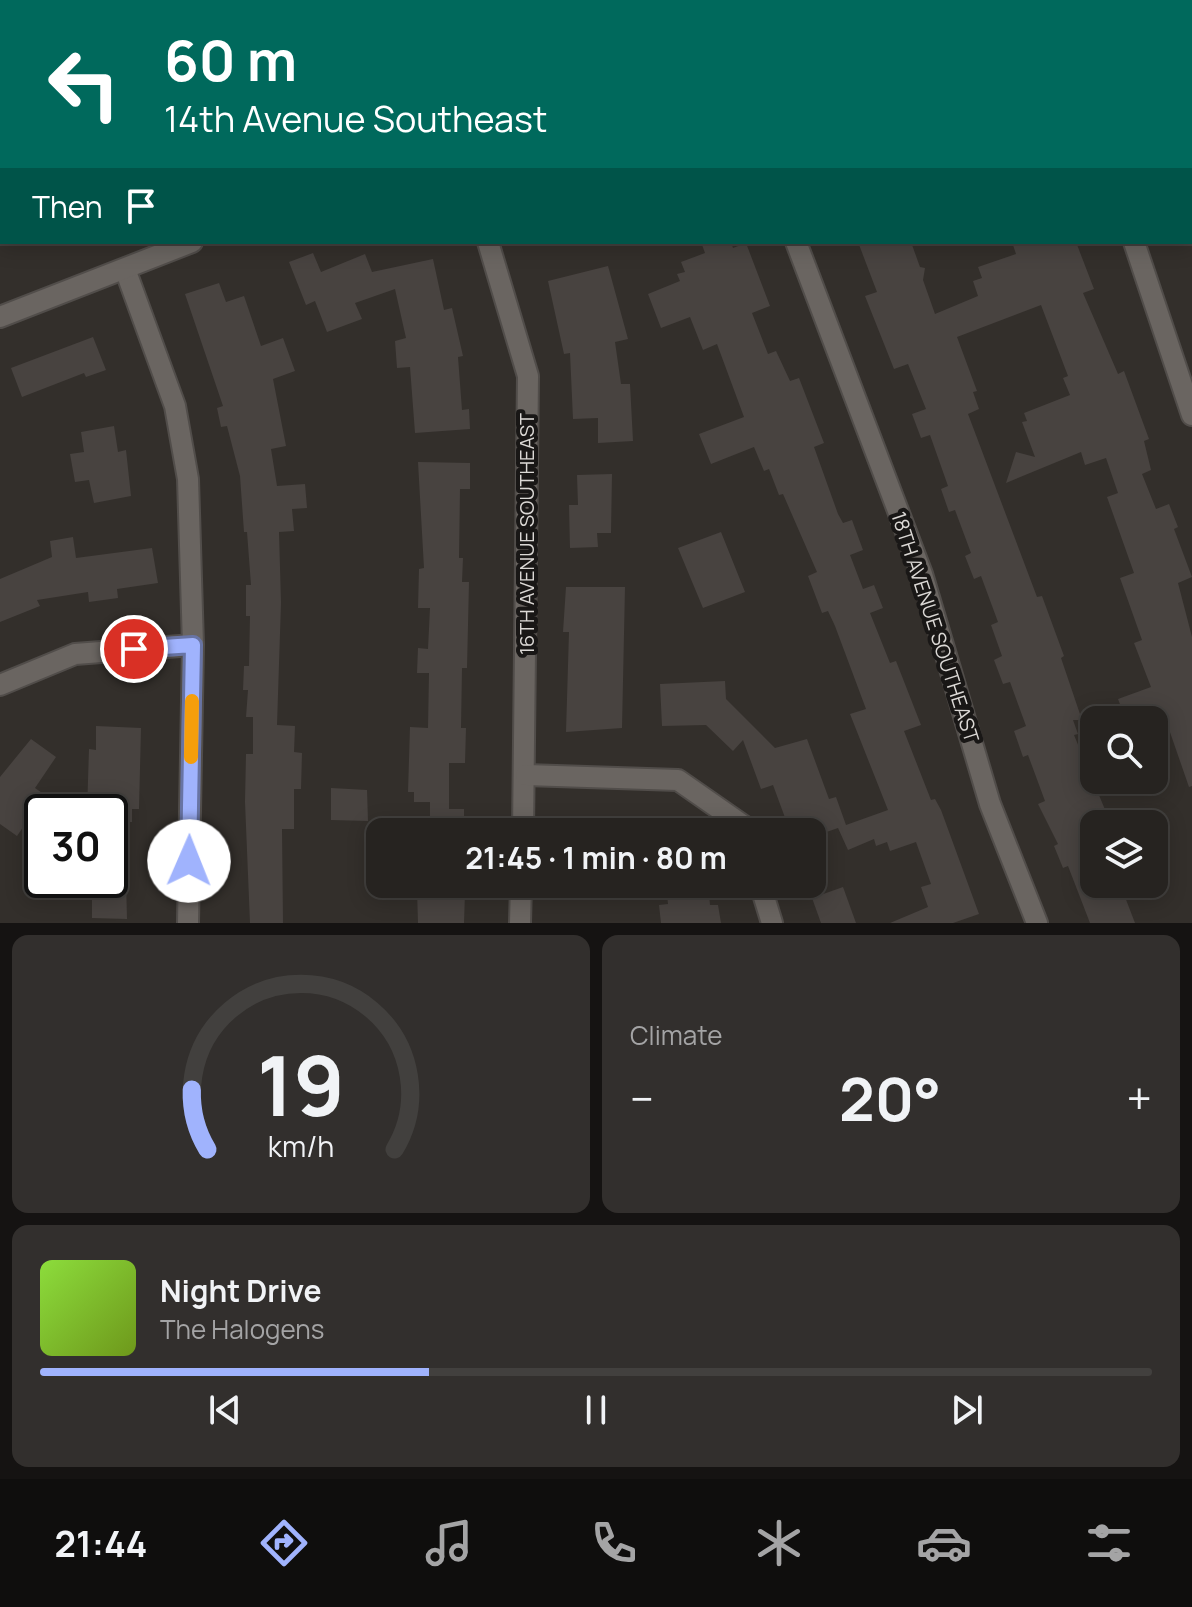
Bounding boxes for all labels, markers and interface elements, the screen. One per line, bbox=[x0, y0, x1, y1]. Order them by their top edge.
text: 60 m bbox=[164, 21, 297, 98]
icon: left bbox=[32, 32, 136, 136]
text: 14th Avenue Southeast bbox=[164, 94, 547, 143]
icon: arrive bbox=[119, 184, 163, 228]
text: Then bbox=[32, 186, 103, 227]
street label: 16TH AVENUE SOUTHEAST bbox=[513, 413, 540, 655]
street label: 18TH AVENUE SOUTHEAST bbox=[885, 508, 986, 746]
pin bbox=[100, 615, 168, 683]
icon: arrive bbox=[112, 627, 156, 671]
map controls bbox=[1080, 706, 1168, 898]
button: search bbox=[1080, 706, 1168, 794]
speed limit sign: 30 bbox=[24, 794, 128, 898]
button: layers bbox=[1080, 810, 1168, 898]
position arrow bbox=[147, 819, 231, 903]
text: 21:45 · 1 min · 80 m bbox=[465, 837, 727, 878]
text: Climate bbox=[630, 1017, 722, 1053]
text: 19 bbox=[257, 1027, 345, 1141]
text: 20° bbox=[839, 1057, 941, 1139]
text: − bbox=[630, 1068, 654, 1128]
text: + bbox=[1127, 1068, 1152, 1128]
text: km/h bbox=[268, 1127, 334, 1166]
text: Night Drive bbox=[160, 1270, 322, 1311]
text: The Halogens bbox=[160, 1311, 324, 1347]
icon: previous bbox=[203, 1388, 247, 1432]
icon: pause bbox=[574, 1388, 618, 1432]
icon: next bbox=[945, 1388, 989, 1432]
icon: directions bbox=[256, 1515, 312, 1571]
icon: music bbox=[421, 1515, 477, 1571]
icon: phone bbox=[586, 1515, 642, 1571]
icon: climate bbox=[751, 1515, 807, 1571]
icon: car bbox=[916, 1515, 972, 1571]
icon: filters bbox=[1081, 1515, 1137, 1571]
text: 21:44 bbox=[55, 1519, 147, 1568]

